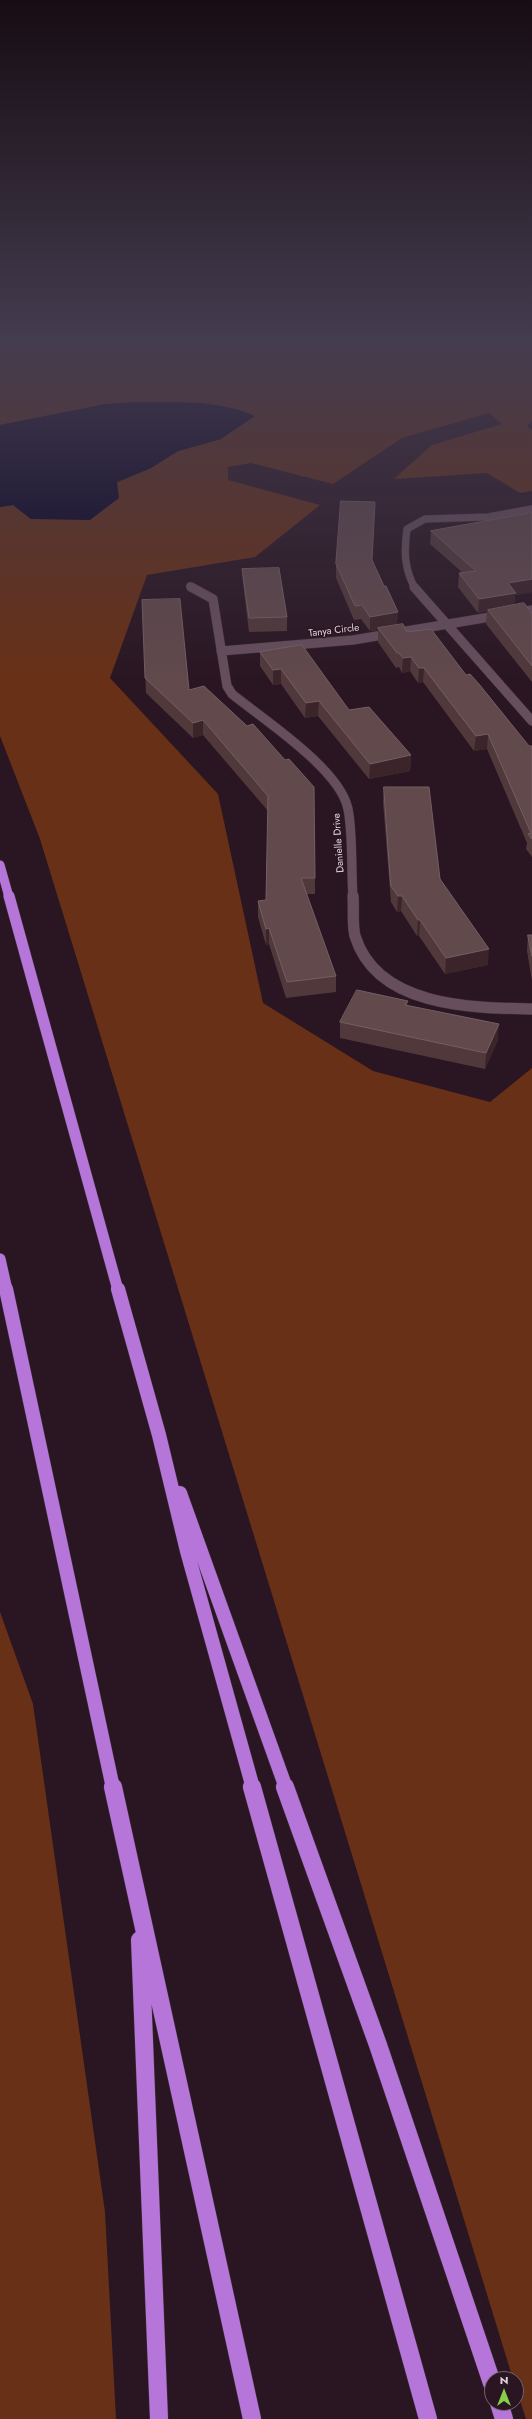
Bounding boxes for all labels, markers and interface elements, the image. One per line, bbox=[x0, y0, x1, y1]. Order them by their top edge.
street label: Tanya Circle bbox=[308, 622, 360, 640]
street label: Danielle Drive bbox=[331, 813, 347, 873]
north arrow bbox=[484, 2371, 524, 2411]
text: N bbox=[500, 2372, 508, 2388]

